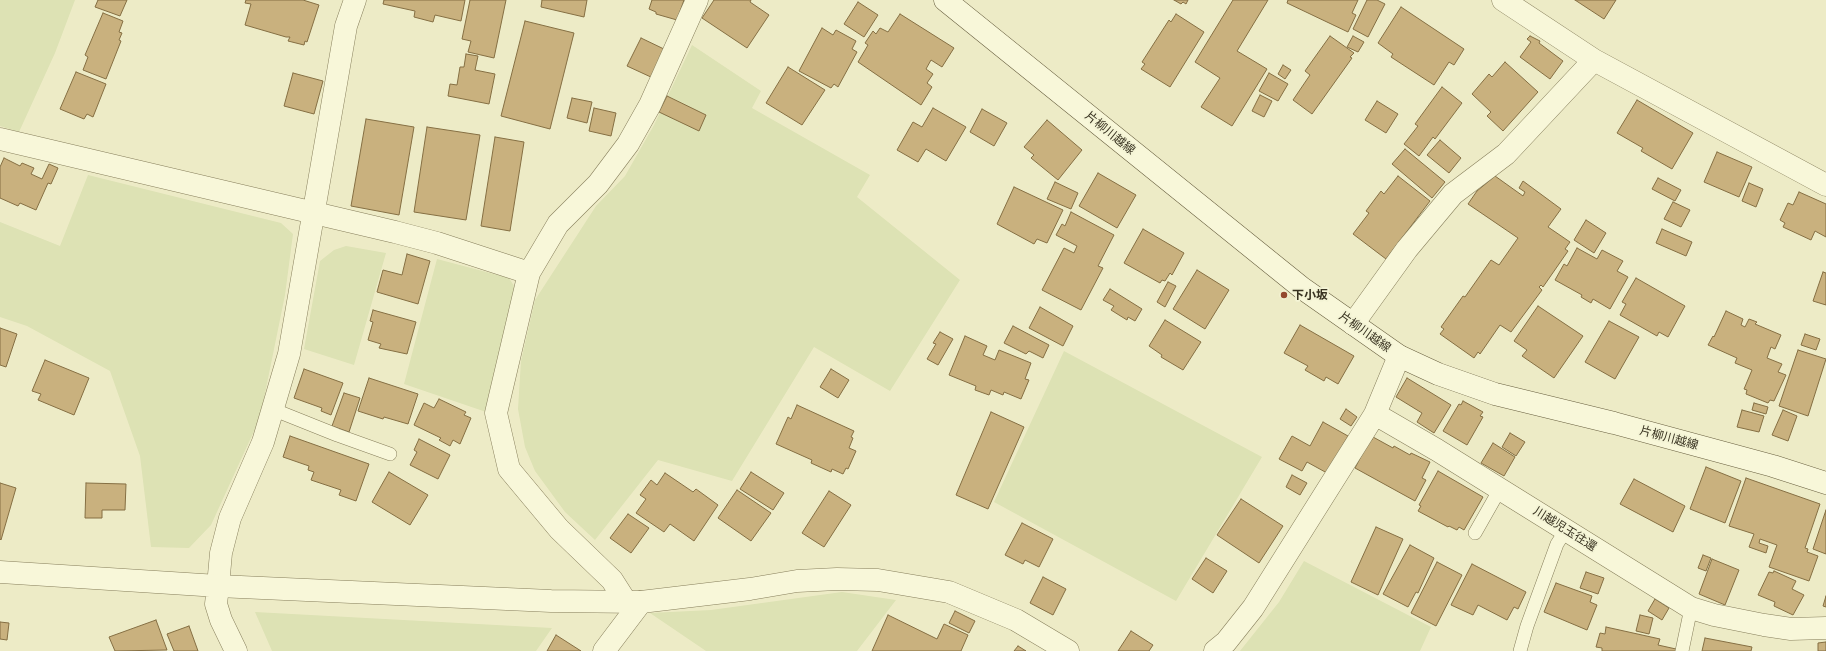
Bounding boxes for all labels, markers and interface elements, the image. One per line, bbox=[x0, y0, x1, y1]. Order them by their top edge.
street label: 片柳川越線 bbox=[1082, 109, 1138, 157]
place label: 下小坂 bbox=[1292, 288, 1328, 302]
marker: 下小坂 bbox=[1279, 290, 1289, 300]
street label: 片柳川越線 bbox=[1336, 309, 1394, 355]
street label: 片柳川越線 bbox=[1638, 423, 1700, 453]
street label: 川越児玉往還 bbox=[1531, 504, 1599, 554]

